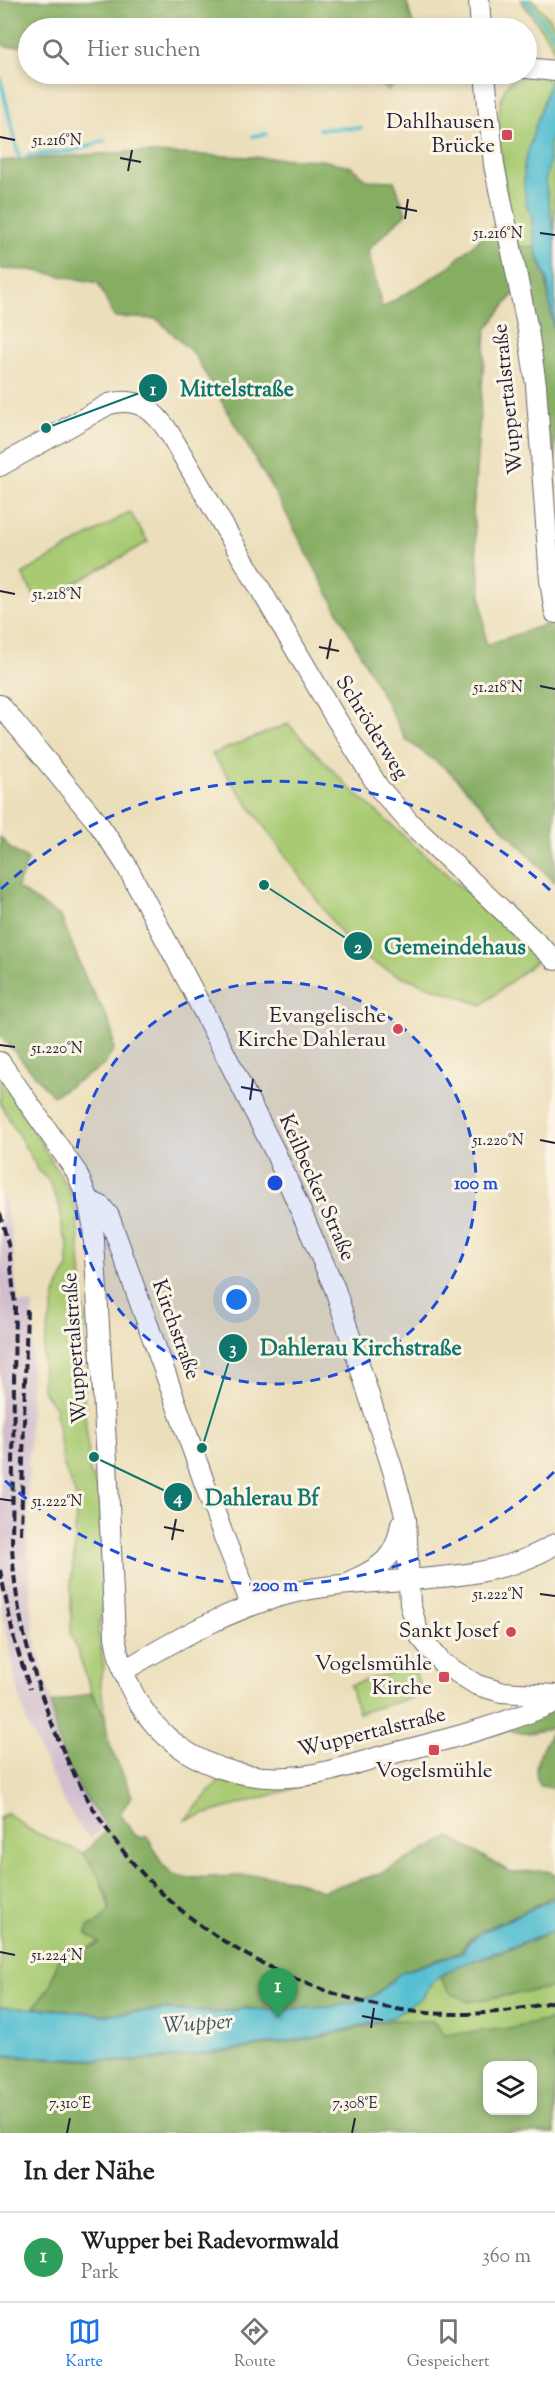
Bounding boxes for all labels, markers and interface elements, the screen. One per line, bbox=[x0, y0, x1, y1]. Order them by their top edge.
search box bbox=[18, 18, 537, 84]
icon: search bbox=[39, 35, 72, 68]
text: Hier suchen bbox=[87, 35, 201, 67]
place label: Dahlhausen Brücke bbox=[386, 108, 495, 162]
marker: Dahlhausen Brücke bbox=[500, 128, 514, 142]
text: 51.216°N bbox=[31, 131, 82, 152]
text: 51.216°N bbox=[472, 224, 523, 245]
street label: Wuppertalstraße bbox=[486, 322, 532, 476]
callout: Mittelstraße bbox=[138, 368, 306, 408]
text: Mittelstraße bbox=[180, 375, 294, 407]
text: 1 bbox=[150, 378, 157, 404]
text: 51.218°N bbox=[31, 585, 82, 606]
street label: Schröderweg bbox=[327, 670, 415, 786]
text: 51.218°N bbox=[472, 678, 523, 699]
callout: Gemeindehaus bbox=[343, 926, 538, 966]
text: Gemeindehaus bbox=[384, 933, 526, 965]
text: 2 bbox=[354, 936, 363, 962]
place label: Evangelische Kirche Dahlerau bbox=[238, 1002, 386, 1056]
marker: Evangelische Kirche Dahlerau bbox=[391, 1022, 405, 1036]
text: 51.220°N bbox=[30, 1039, 83, 1060]
street label: Keilbecker Straße bbox=[270, 1110, 362, 1266]
text: 51.220°N bbox=[471, 1131, 524, 1152]
text: 100 m bbox=[454, 1172, 498, 1198]
centre of rings bbox=[265, 1173, 285, 1193]
street label: Wuppertalstraße bbox=[56, 1271, 96, 1425]
street label: Kirchstraße bbox=[143, 1276, 207, 1384]
your location bbox=[222, 1285, 251, 1314]
callout: Dahlerau Kirchstraße bbox=[218, 1328, 474, 1368]
text: Dahlerau Kirchstraße bbox=[260, 1334, 462, 1366]
text: 3 bbox=[229, 1337, 237, 1363]
callout: Dahlerau Bf bbox=[163, 1477, 330, 1517]
text: Dahlerau Bf bbox=[205, 1484, 320, 1516]
text: 4 bbox=[172, 1486, 183, 1512]
text: 51.222°N bbox=[31, 1492, 82, 1513]
text: 200 m bbox=[252, 1574, 298, 1600]
text: 51.222°N bbox=[472, 1585, 523, 1606]
place label: Sankt Josef bbox=[399, 1617, 501, 1647]
marker: Sankt Josef bbox=[504, 1625, 518, 1639]
place label: Vogelsmühle Kirche bbox=[315, 1650, 432, 1704]
marker: Vogelsmühle Kirche bbox=[437, 1670, 451, 1684]
street label: Wuppertalstraße bbox=[295, 1700, 449, 1766]
marker: Vogelsmühle bbox=[427, 1743, 441, 1757]
place label: Vogelsmühle bbox=[375, 1757, 493, 1787]
text: 51.224°N bbox=[30, 1946, 83, 1967]
pin: 1 bbox=[258, 1968, 298, 2018]
water label: Wupper bbox=[162, 2007, 234, 2043]
map controls bbox=[483, 2061, 537, 2115]
button: layers bbox=[483, 2061, 537, 2115]
text: 7.310°E bbox=[49, 2094, 91, 2115]
text: 7.308°E bbox=[333, 2094, 377, 2115]
text: In der Nähe bbox=[24, 2154, 155, 2191]
text: Wupper bei Radevormwald bbox=[81, 2227, 339, 2259]
text: 1 bbox=[40, 2243, 47, 2272]
text: 360 m bbox=[482, 2243, 531, 2272]
text: Park bbox=[81, 2259, 119, 2288]
tab: Karte bbox=[65, 2315, 103, 2374]
tab: Route bbox=[234, 2315, 276, 2374]
tab: Gespeichert bbox=[407, 2315, 490, 2374]

